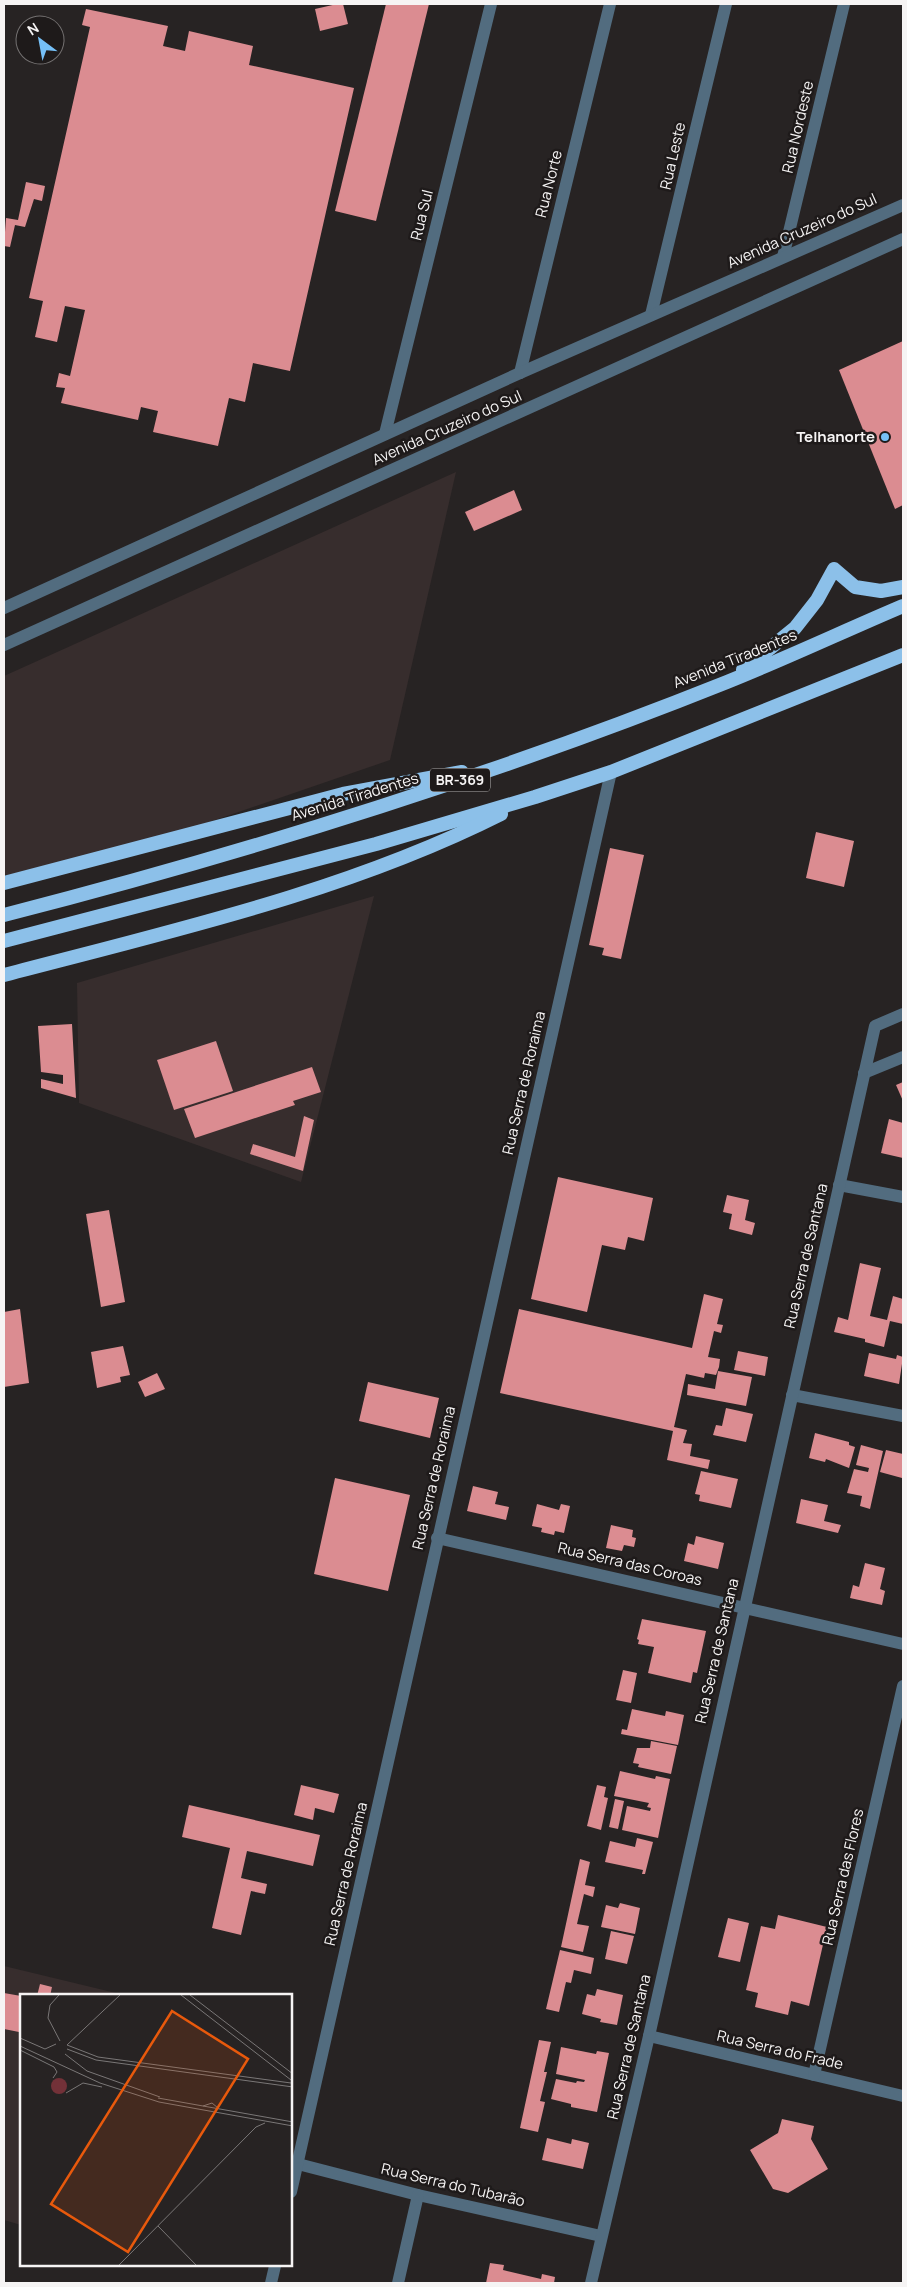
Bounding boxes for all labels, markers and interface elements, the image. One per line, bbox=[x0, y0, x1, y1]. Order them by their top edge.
north arrow bbox=[15, 15, 65, 65]
text: N bbox=[24, 18, 42, 39]
street label: Rua Nordeste bbox=[777, 78, 818, 175]
street label: Rua Leste bbox=[655, 120, 690, 192]
street label: Rua Norte bbox=[530, 148, 567, 220]
street label: Rua Sul bbox=[405, 187, 438, 242]
street label: Avenida Cruzeiro do Sul bbox=[724, 188, 880, 273]
street label: Avenida Cruzeiro do Sul bbox=[369, 385, 525, 470]
place label: Telhanorte bbox=[796, 426, 875, 447]
marker: Telhanorte bbox=[879, 431, 891, 443]
street label: Avenida Tiradentes bbox=[670, 624, 800, 693]
street label: Avenida Tiradentes bbox=[289, 767, 421, 826]
road number: BR-369 bbox=[430, 768, 490, 792]
street label: Rua Serra de Roraima bbox=[497, 1009, 550, 1157]
street label: Rua Serra de Santana bbox=[779, 1181, 832, 1330]
street label: Rua Serra de Roraima bbox=[407, 1404, 460, 1552]
street label: Rua Serra das Coroas bbox=[556, 1537, 704, 1590]
street label: Rua Serra de Santana bbox=[690, 1576, 743, 1725]
street label: Rua Serra de Roraima bbox=[319, 1800, 372, 1948]
street label: Rua Serra das Flores bbox=[817, 1806, 868, 1947]
street label: Rua Serra de Santana bbox=[602, 1972, 655, 2121]
inset map bbox=[20, 1994, 292, 2267]
street label: Rua Serra do Frade bbox=[715, 2025, 846, 2074]
street label: Rua Serra do Tubarão bbox=[379, 2158, 527, 2211]

